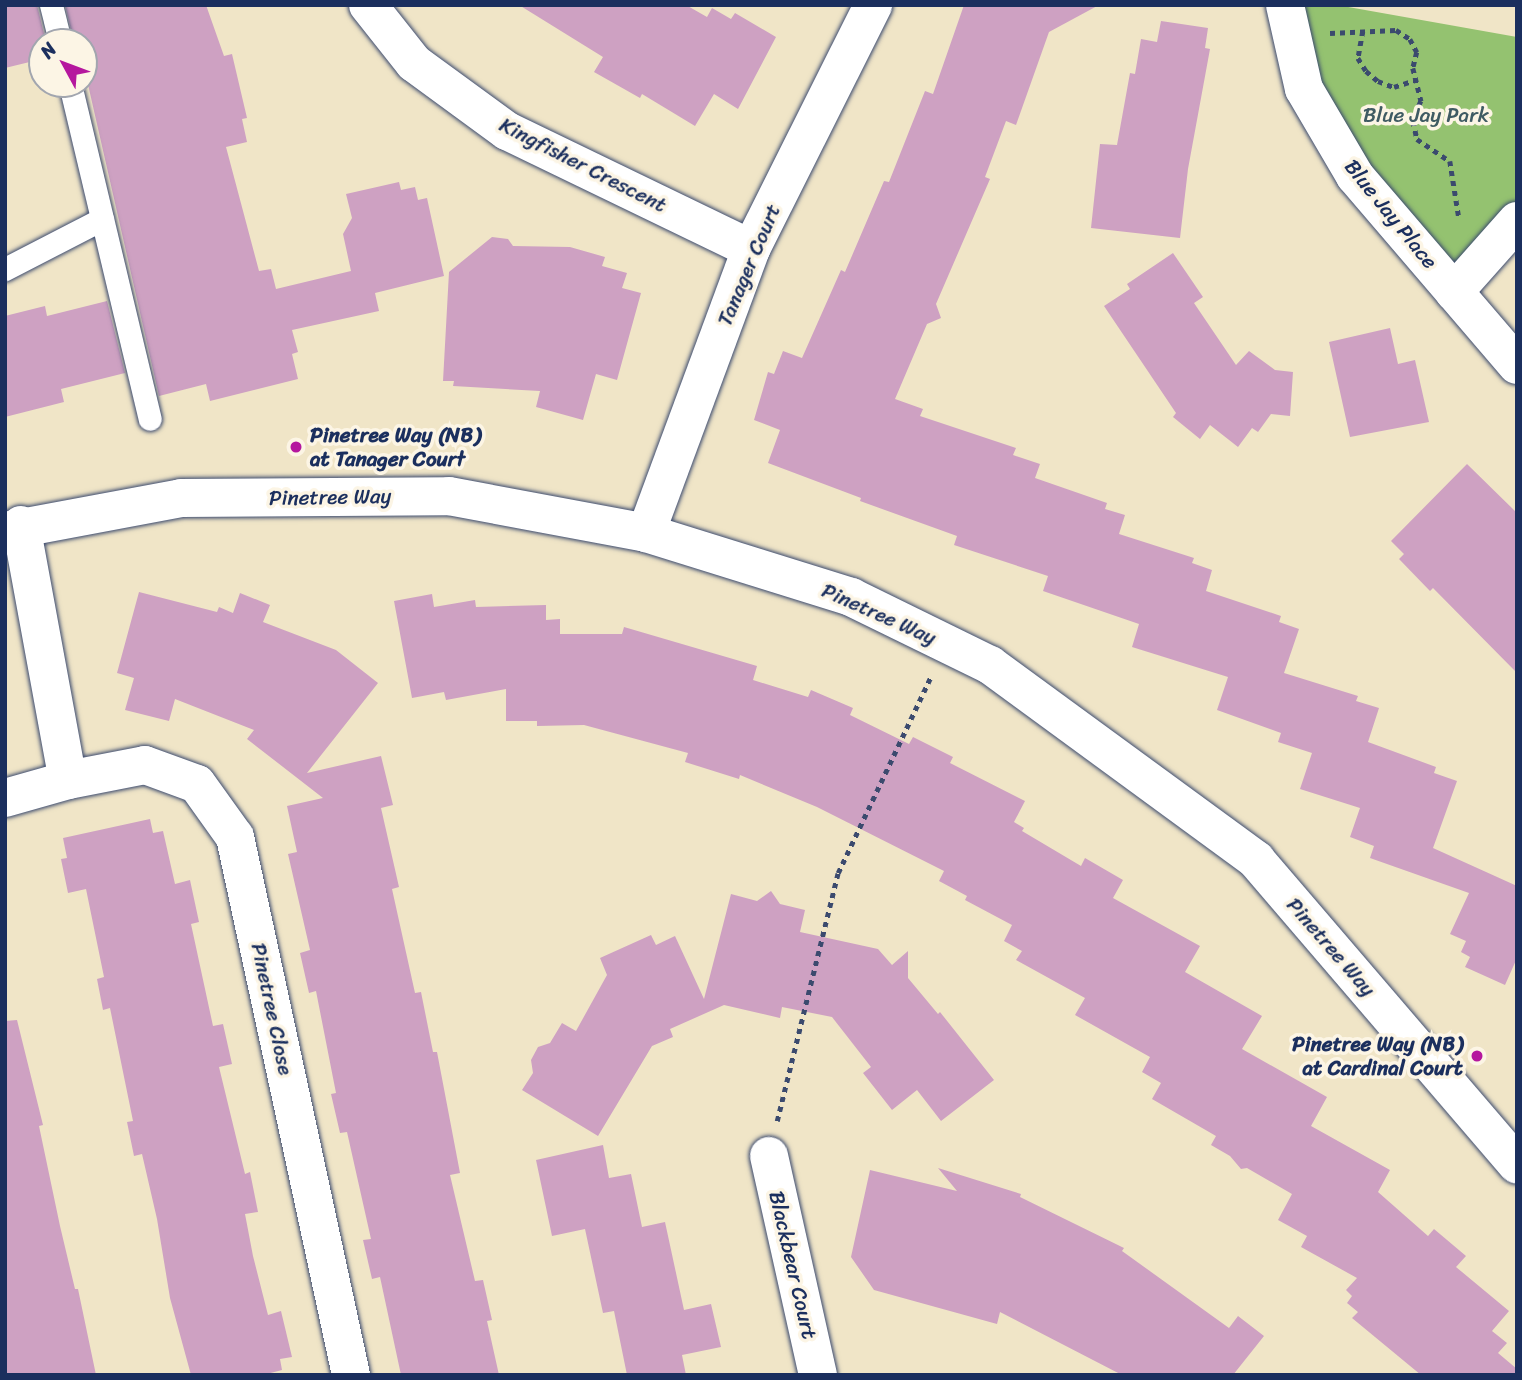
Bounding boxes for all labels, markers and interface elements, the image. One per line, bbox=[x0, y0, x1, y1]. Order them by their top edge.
north arrow bbox=[28, 28, 98, 98]
text: N bbox=[32, 34, 65, 66]
park label: Blue Jay Park bbox=[1363, 102, 1489, 128]
street label: Kingfisher Crescent bbox=[495, 112, 671, 218]
street label: Blue Jay Place bbox=[1339, 154, 1443, 274]
street label: Tanager Court bbox=[712, 200, 786, 330]
place label: Pinetree Way (NB) at Tanager Court bbox=[310, 422, 481, 472]
marker: Pinetree Way (NB) at Tanager Court bbox=[288, 439, 304, 455]
street label: Pinetree Way bbox=[269, 483, 391, 511]
street label: Pinetree Way bbox=[818, 578, 940, 650]
street label: Pinetree Way bbox=[1281, 893, 1381, 1001]
street label: Pinetree Close bbox=[246, 940, 298, 1078]
place label: Pinetree Way (NB) at Cardinal Court bbox=[1292, 1031, 1463, 1081]
marker: Pinetree Way (NB) at Cardinal Court bbox=[1469, 1048, 1485, 1064]
street label: Blackbear Court bbox=[764, 1189, 822, 1341]

